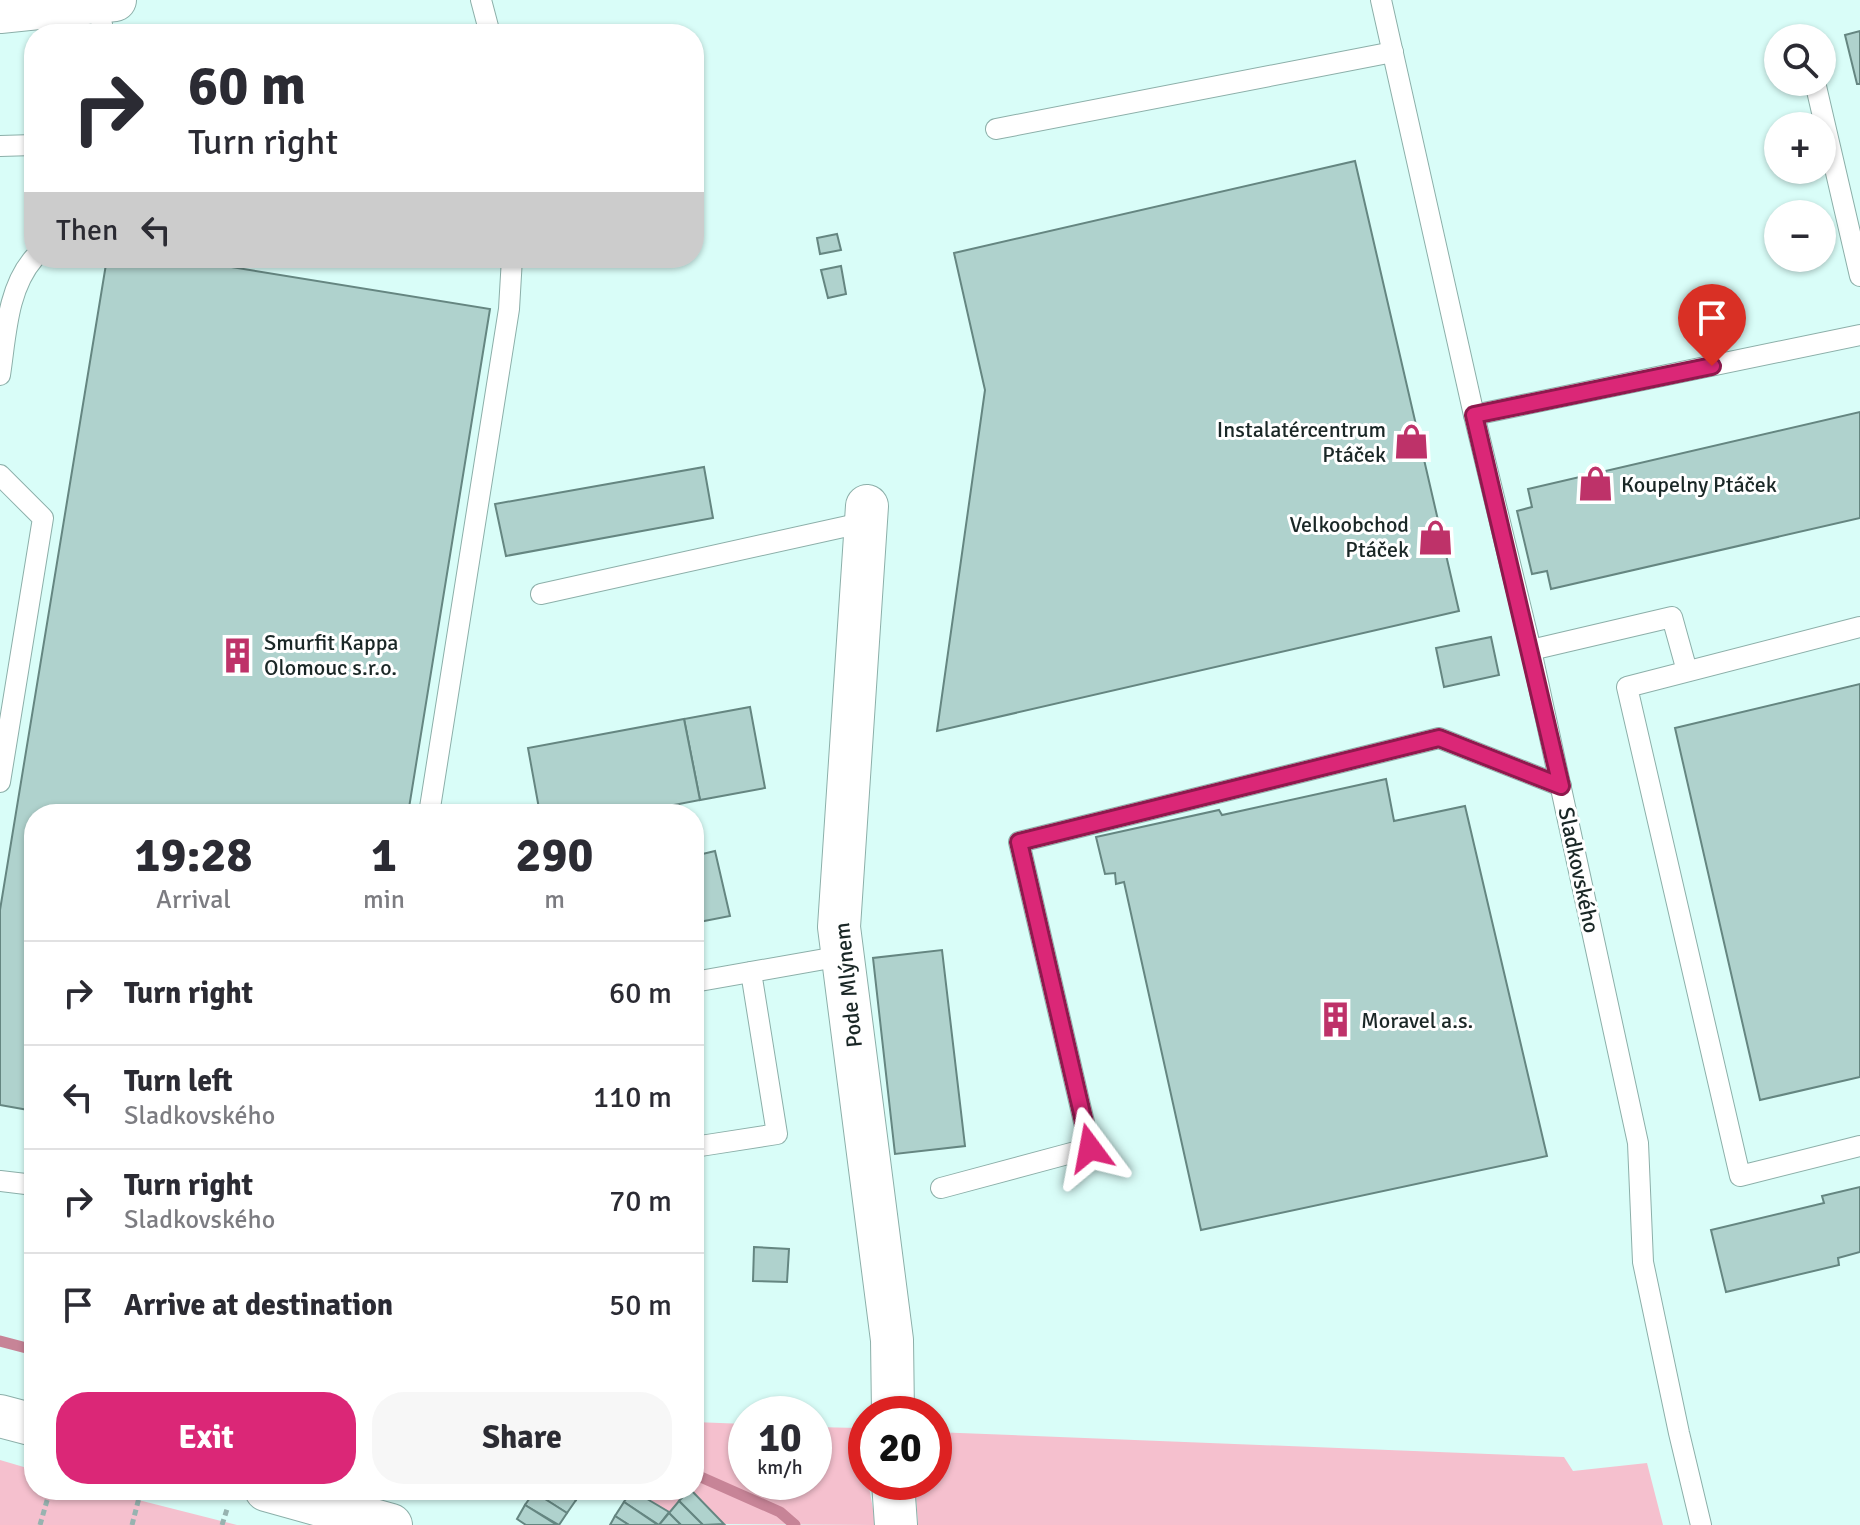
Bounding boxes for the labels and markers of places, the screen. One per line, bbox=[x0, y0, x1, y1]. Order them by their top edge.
pin bbox=[1678, 284, 1746, 366]
place label: Instalatércentrum Ptáček bbox=[1217, 416, 1386, 468]
shop icon: Instalatércentrum Ptáček bbox=[1393, 423, 1431, 461]
shop icon: Koupelny Ptáček bbox=[1576, 465, 1614, 503]
place label: Koupelny Ptáček bbox=[1621, 471, 1777, 498]
place label: Velkoobchod Ptáček bbox=[1289, 511, 1409, 563]
shop icon: Velkoobchod Ptáček bbox=[1416, 518, 1454, 556]
place label: Smurfit Kappa Olomouc s.r.o. bbox=[264, 629, 399, 681]
building icon: Smurfit Kappa Olomouc s.r.o. bbox=[219, 636, 257, 674]
building icon: Moravel a.s. bbox=[1316, 1001, 1354, 1039]
place label: Moravel a.s. bbox=[1361, 1007, 1473, 1034]

